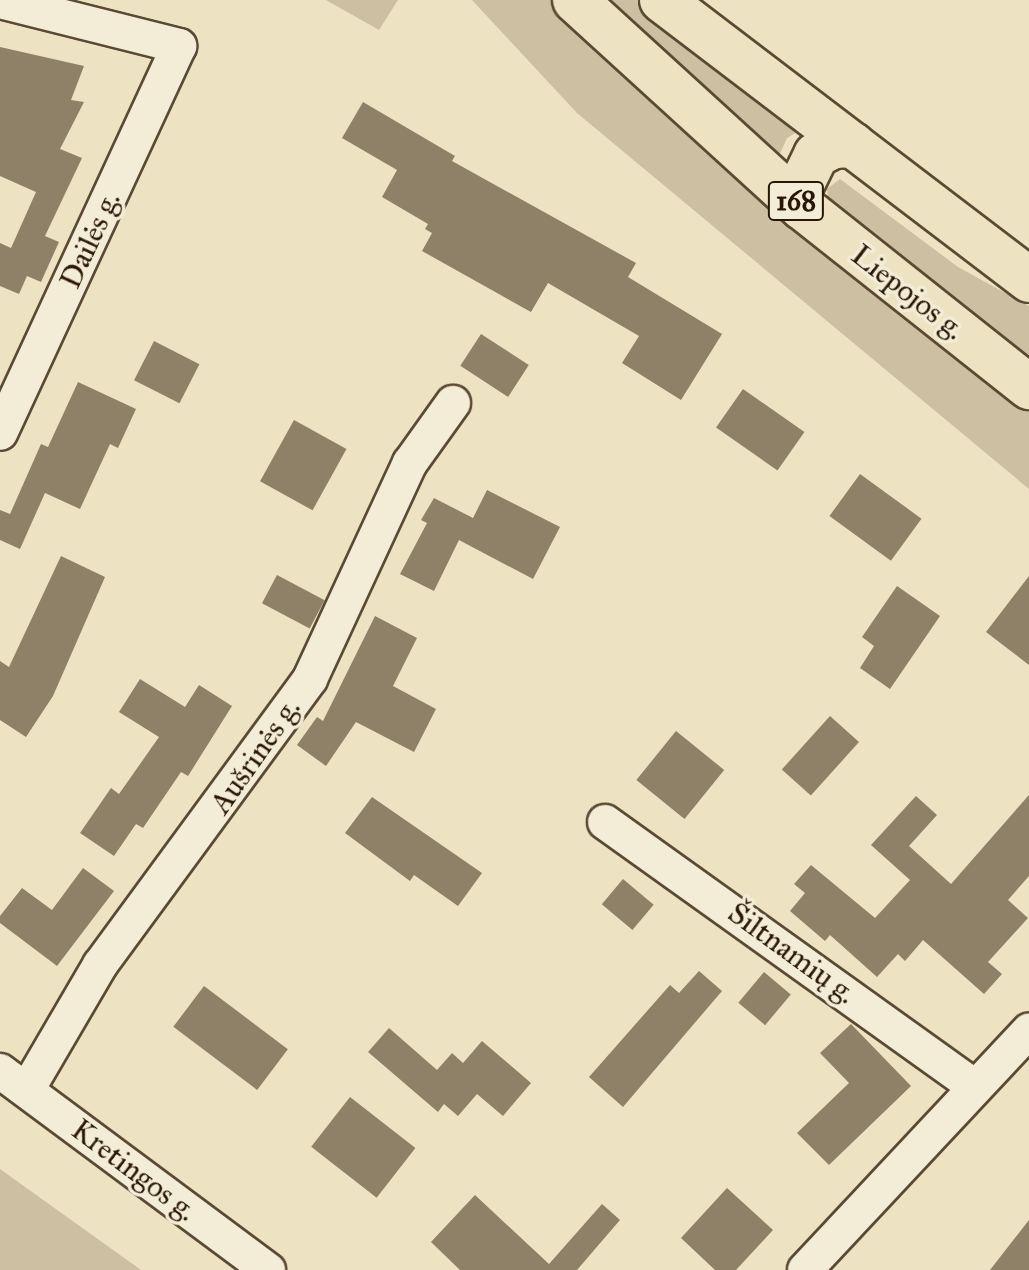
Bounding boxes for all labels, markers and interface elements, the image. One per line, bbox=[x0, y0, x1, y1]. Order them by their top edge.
road number: 168 bbox=[766, 177, 826, 225]
street label: Dailės g. bbox=[52, 186, 128, 294]
street label: Liepojos g. bbox=[844, 237, 972, 347]
street label: Aušrinės g. bbox=[202, 691, 308, 821]
street label: Šiltnamių g. bbox=[721, 895, 863, 1011]
street label: Kretingos g. bbox=[65, 1111, 203, 1229]

